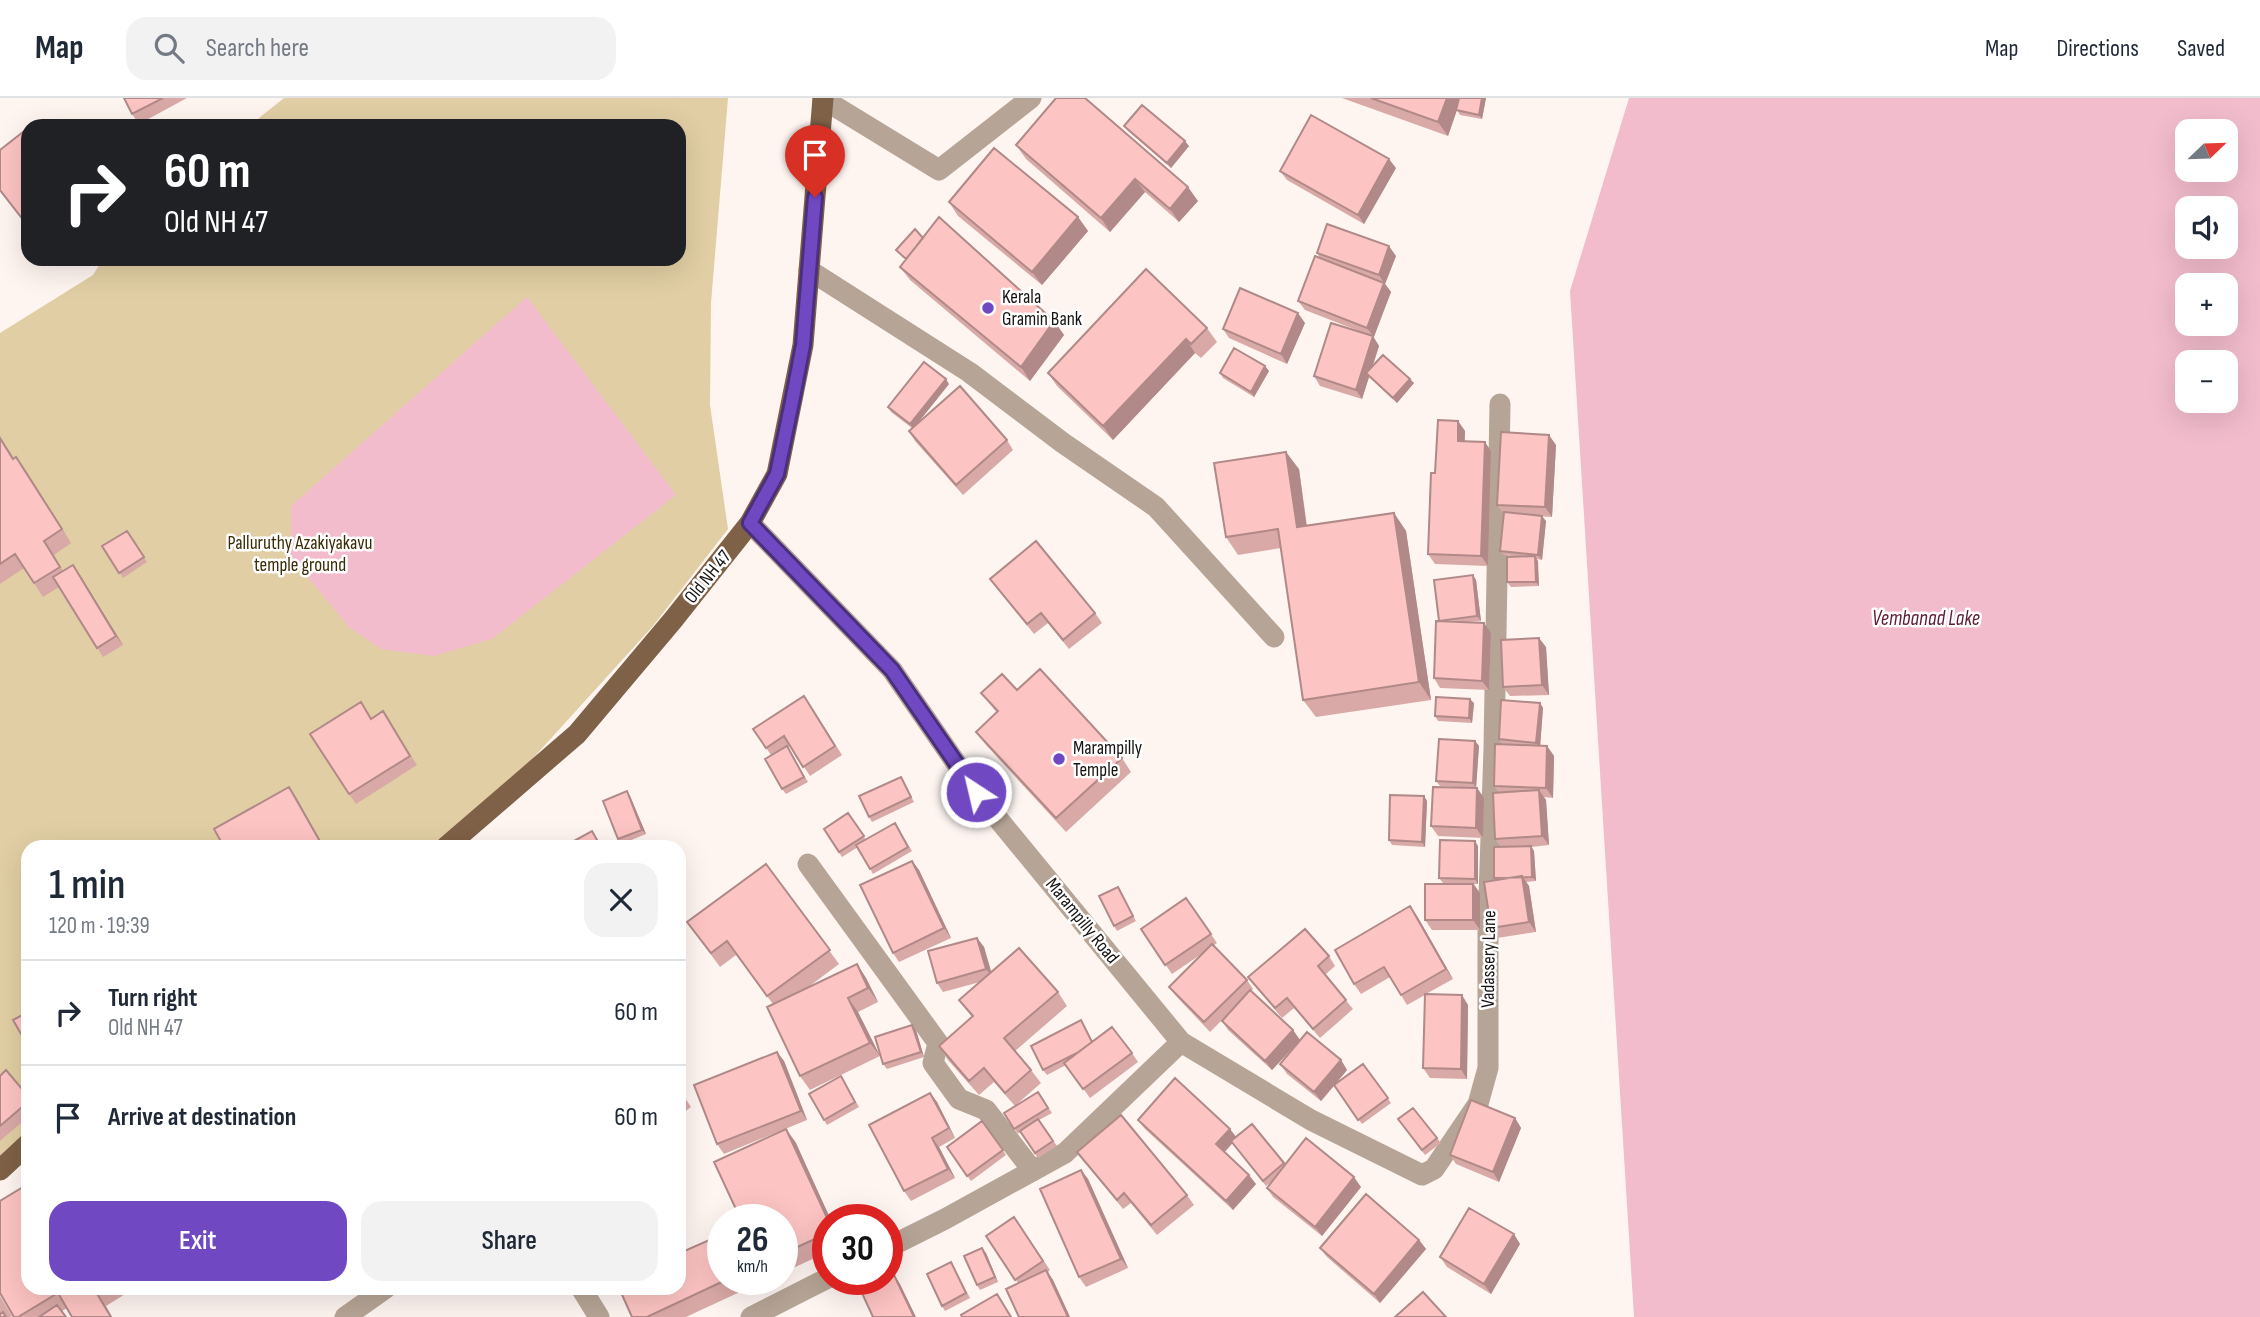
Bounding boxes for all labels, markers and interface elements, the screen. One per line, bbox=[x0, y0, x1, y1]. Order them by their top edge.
search box bbox=[126, 17, 616, 80]
text: Map bbox=[35, 28, 84, 68]
icon: search bbox=[150, 29, 188, 67]
text: Search here bbox=[206, 33, 309, 64]
text: Map bbox=[1985, 34, 2018, 63]
text: Directions bbox=[2056, 34, 2139, 63]
text: Saved bbox=[2177, 34, 2225, 63]
north arrow bbox=[2175, 119, 2238, 182]
map controls bbox=[2175, 119, 2238, 413]
pin bbox=[785, 125, 845, 197]
icon: arrive bbox=[796, 136, 834, 174]
text: 60 m bbox=[164, 143, 251, 202]
icon: right bbox=[49, 147, 140, 238]
button: sound bbox=[2175, 196, 2238, 259]
text: Old NH 47 bbox=[164, 203, 268, 242]
button: + bbox=[2175, 273, 2238, 336]
place label: Kerala Gramin Bank bbox=[1002, 286, 1083, 331]
marker: Kerala Gramin Bank bbox=[980, 300, 996, 316]
button: − bbox=[2175, 350, 2238, 413]
park label: Palluruthy Azakiyakavu temple ground bbox=[227, 532, 373, 577]
street label: Old NH 47 bbox=[680, 546, 737, 608]
water label: Vembanad Lake bbox=[1872, 606, 1980, 631]
place label: Marampilly Temple bbox=[1073, 737, 1143, 782]
marker: Marampilly Temple bbox=[1051, 751, 1067, 767]
position arrow bbox=[939, 755, 1013, 829]
text: 1 min bbox=[49, 860, 125, 911]
button: close bbox=[584, 863, 658, 937]
street label: Marampilly Road bbox=[1040, 873, 1124, 969]
street label: Vadassery Lane bbox=[1477, 910, 1501, 1008]
text: 120 m · 19:39 bbox=[49, 912, 150, 940]
text: Turn right bbox=[108, 983, 197, 1014]
icon: right bbox=[49, 994, 87, 1032]
text: 60 m bbox=[614, 997, 658, 1028]
text: Old NH 47 bbox=[108, 1014, 183, 1042]
icon: arrive bbox=[49, 1099, 87, 1137]
text: Arrive at destination bbox=[108, 1102, 296, 1133]
text: 60 m bbox=[614, 1102, 658, 1133]
button: Exit bbox=[49, 1201, 347, 1281]
button: Share bbox=[361, 1201, 658, 1281]
speed limit sign: 30 bbox=[812, 1204, 903, 1295]
text: 26 bbox=[737, 1219, 768, 1262]
text: km/h bbox=[737, 1256, 768, 1277]

